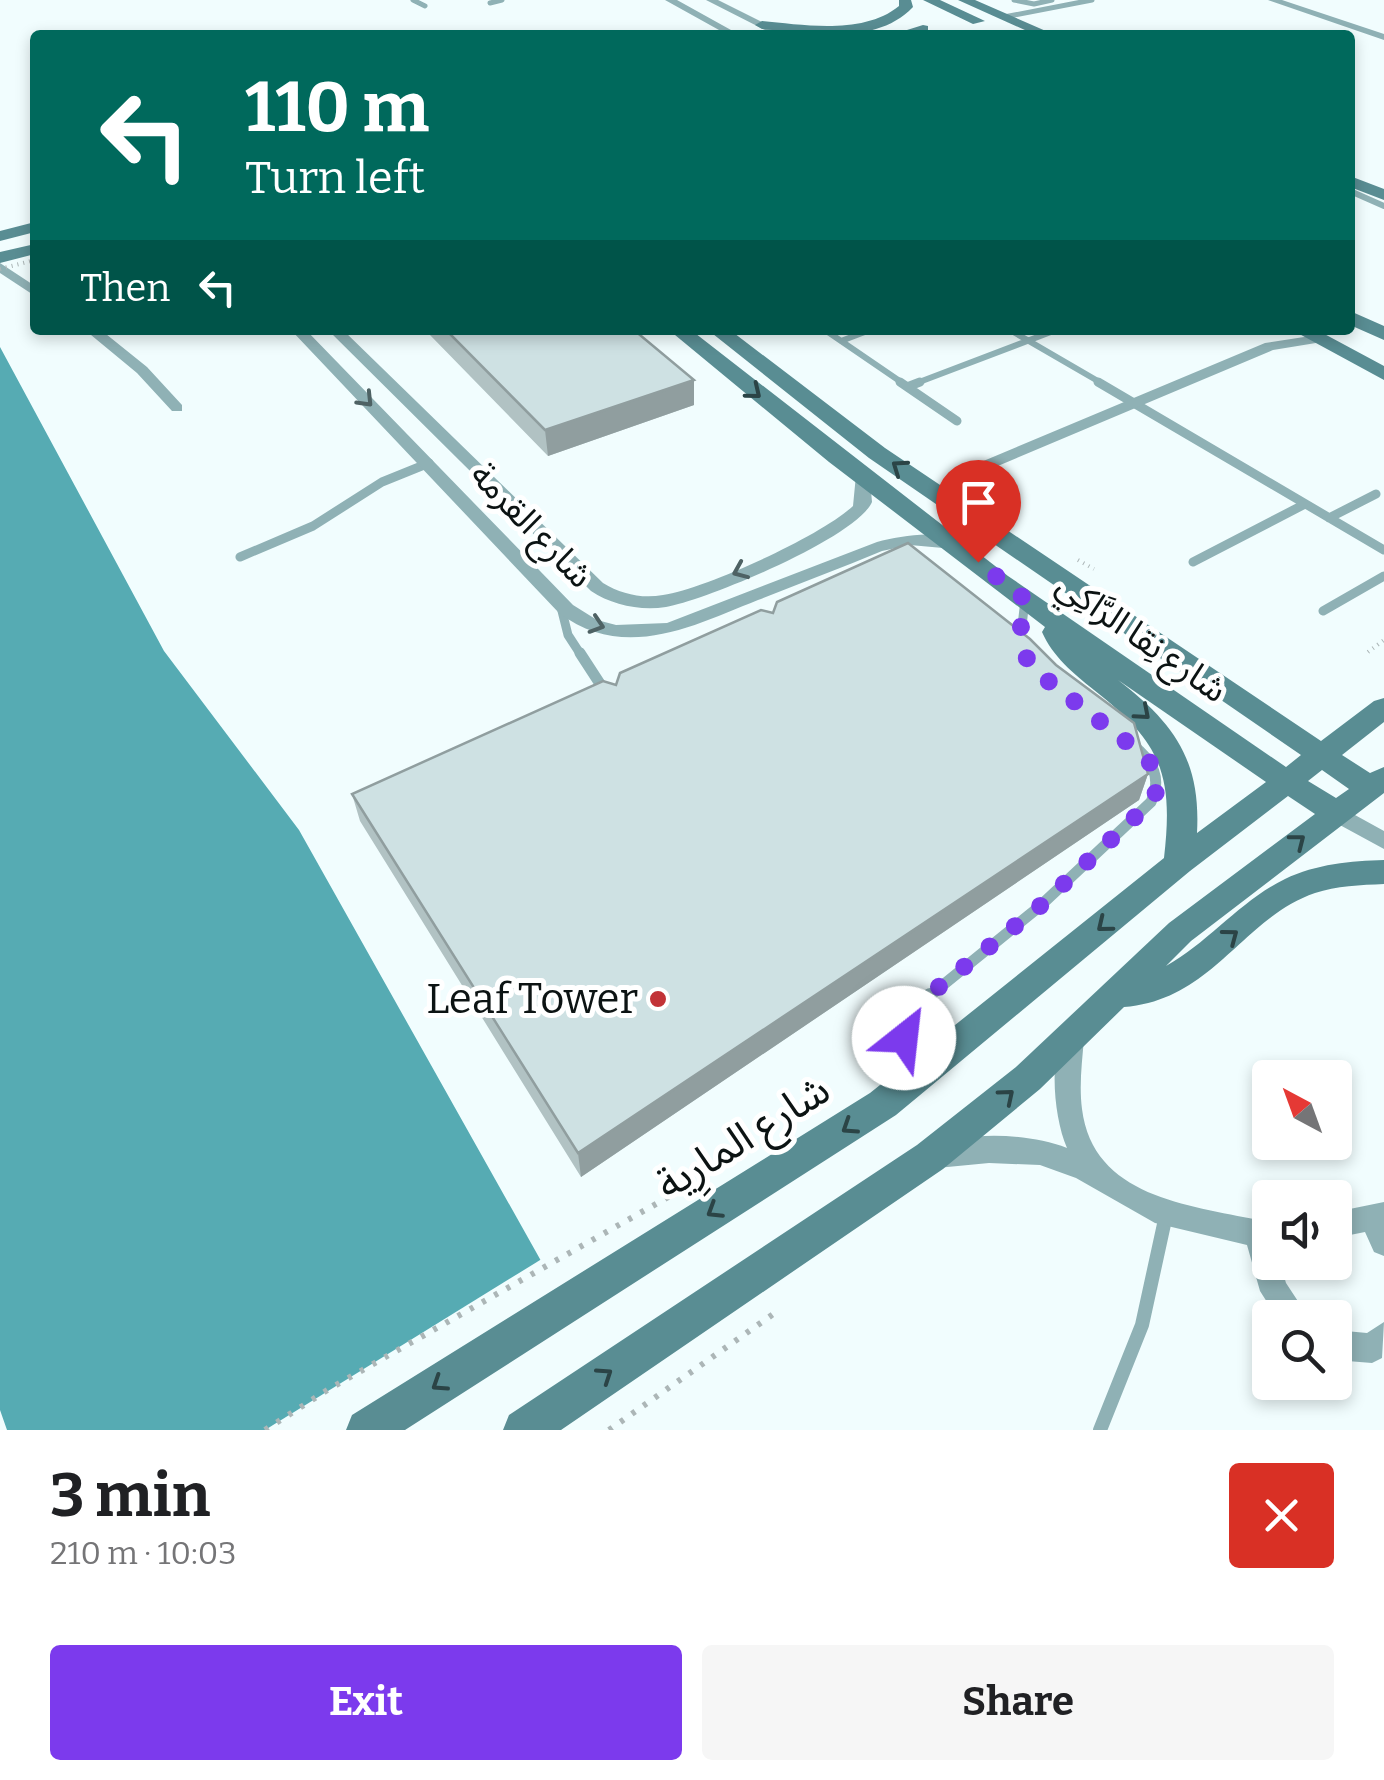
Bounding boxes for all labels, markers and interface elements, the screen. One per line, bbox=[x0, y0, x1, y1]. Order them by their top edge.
text: 110 m bbox=[245, 66, 429, 150]
icon: left bbox=[80, 70, 210, 200]
text: Turn left bbox=[245, 151, 425, 205]
icon: left bbox=[190, 260, 245, 315]
text: Then bbox=[80, 265, 170, 311]
one-way arrow bbox=[743, 380, 761, 398]
one-way arrow bbox=[355, 388, 373, 406]
street label: شارع القرمة bbox=[458, 454, 602, 600]
pin bbox=[936, 460, 1021, 563]
one-way arrow bbox=[891, 461, 909, 480]
icon: arrive bbox=[951, 475, 1006, 530]
one-way arrow bbox=[732, 560, 750, 580]
street label: شارع نِقا الرَّاكِي bbox=[1045, 563, 1235, 716]
one-way arrow bbox=[587, 614, 604, 634]
one-way arrow bbox=[1131, 702, 1150, 720]
one-way arrow bbox=[1286, 836, 1304, 853]
one-way arrow bbox=[1097, 913, 1115, 931]
one-way arrow bbox=[1220, 930, 1238, 947]
place label: Leaf Tower bbox=[426, 974, 638, 1024]
position arrow bbox=[852, 986, 956, 1090]
marker: Leaf Tower bbox=[647, 988, 669, 1010]
north arrow bbox=[1252, 1060, 1352, 1160]
map controls bbox=[1252, 1060, 1352, 1400]
street label: شارع المارِية bbox=[647, 1064, 842, 1215]
one-way arrow bbox=[995, 1090, 1013, 1108]
one-way arrow bbox=[842, 1114, 860, 1133]
button: sound bbox=[1252, 1180, 1352, 1280]
one-way arrow bbox=[707, 1199, 725, 1218]
button: search bbox=[1252, 1300, 1352, 1400]
one-way arrow bbox=[594, 1369, 613, 1387]
one-way arrow bbox=[432, 1371, 450, 1390]
text: 3 min bbox=[50, 1460, 210, 1532]
button: close bbox=[1229, 1463, 1334, 1568]
text: 210 m · 10:03 bbox=[50, 1534, 236, 1572]
button: Exit bbox=[50, 1645, 682, 1760]
button: Share bbox=[702, 1645, 1334, 1760]

